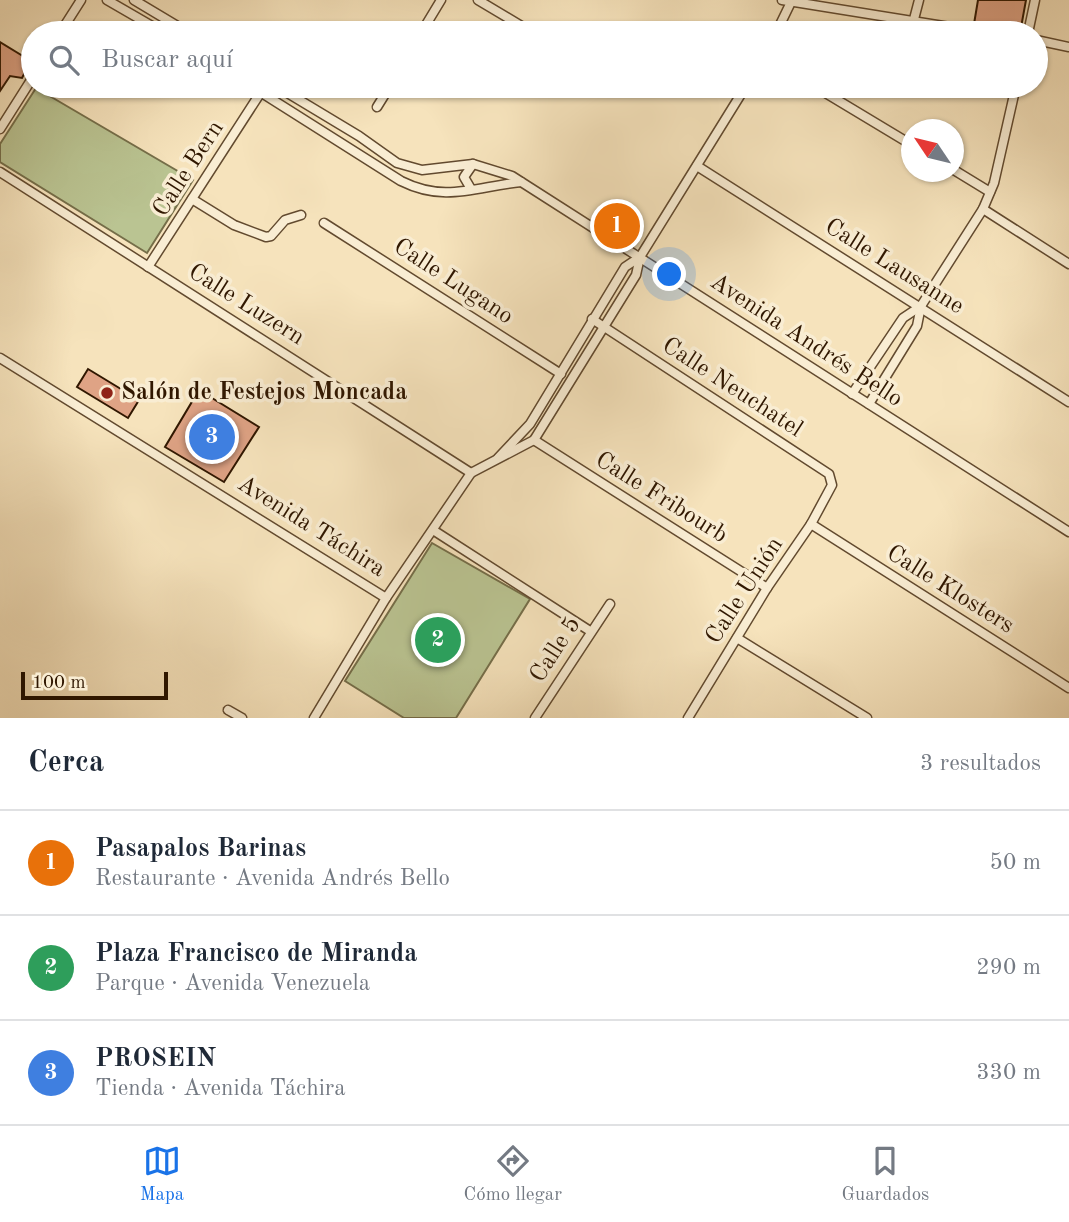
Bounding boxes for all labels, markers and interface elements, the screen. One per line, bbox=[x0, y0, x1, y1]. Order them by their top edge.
search box bbox=[21, 21, 1048, 98]
icon: search bbox=[45, 41, 83, 79]
text: Buscar aquí bbox=[101, 47, 233, 73]
street label: Calle Bern bbox=[149, 117, 229, 221]
north arrow bbox=[901, 119, 964, 182]
pin: 1 bbox=[594, 200, 640, 252]
street label: Calle Lausanne bbox=[820, 215, 968, 319]
street label: Calle Lugano bbox=[389, 235, 517, 329]
your location bbox=[652, 257, 686, 291]
street label: Calle Luzern bbox=[184, 260, 308, 350]
street label: Avenida Andrés Bello bbox=[705, 270, 907, 412]
street label: Calle Neuchatel bbox=[657, 334, 807, 442]
place label: Salón de Festejos Moncada bbox=[121, 381, 407, 405]
marker: Salón de Festejos Moncada bbox=[99, 385, 115, 401]
pin: 3 bbox=[189, 411, 235, 463]
street label: Calle Fribourb bbox=[591, 448, 731, 548]
street label: Avenida Táchira bbox=[233, 472, 389, 582]
street label: Calle Unión bbox=[702, 533, 788, 649]
street label: Calle Klosters bbox=[882, 541, 1018, 639]
street label: Calle 5 bbox=[526, 613, 586, 687]
pin: 2 bbox=[415, 614, 461, 666]
scale bar bbox=[21, 669, 168, 701]
text: 100 m bbox=[32, 674, 85, 693]
text: Cerca bbox=[28, 748, 104, 778]
text: 3 resultados bbox=[920, 752, 1041, 775]
text: Pasapalos Barinas bbox=[95, 836, 306, 862]
text: 1 bbox=[44, 851, 58, 874]
text: 50 m bbox=[990, 851, 1041, 874]
text: Restaurante · Avenida Andrés Bello bbox=[95, 867, 450, 890]
text: Plaza Francisco de Miranda bbox=[95, 941, 417, 967]
text: 2 bbox=[44, 956, 58, 979]
text: 290 m bbox=[976, 956, 1041, 979]
text: Parque · Avenida Venezuela bbox=[95, 972, 370, 995]
text: PROSEIN bbox=[95, 1046, 216, 1072]
text: 3 bbox=[44, 1061, 58, 1084]
text: 330 m bbox=[976, 1061, 1041, 1084]
text: Tienda · Avenida Táchira bbox=[95, 1077, 346, 1100]
tab: Mapa bbox=[140, 1142, 184, 1207]
tab: Cómo llegar bbox=[464, 1142, 562, 1207]
tab: Guardados bbox=[841, 1142, 929, 1207]

